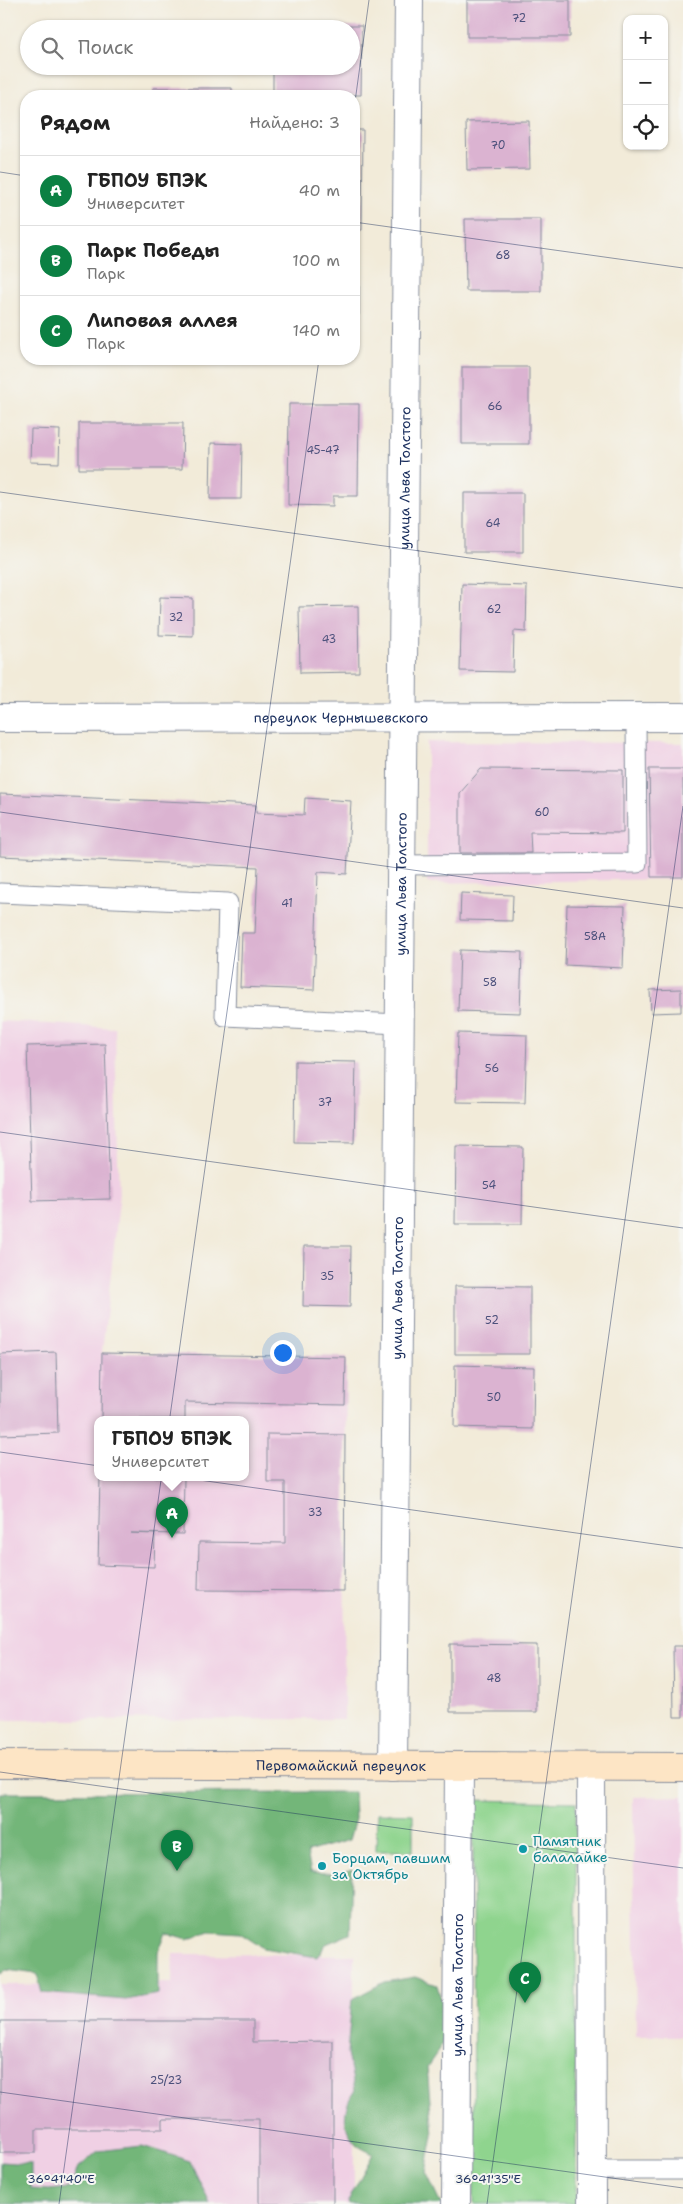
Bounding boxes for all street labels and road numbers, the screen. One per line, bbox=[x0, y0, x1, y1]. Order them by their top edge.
street label: улица Льва Толстого bbox=[395, 406, 414, 550]
street label: переулок Чернышевского bbox=[254, 708, 428, 727]
street label: улица Льва Толстого bbox=[391, 812, 411, 956]
street label: улица Льва Толстого bbox=[388, 1216, 407, 1360]
street label: Первомайский переулок bbox=[256, 1756, 426, 1775]
street label: улица Льва Толстого bbox=[448, 1913, 467, 2057]

